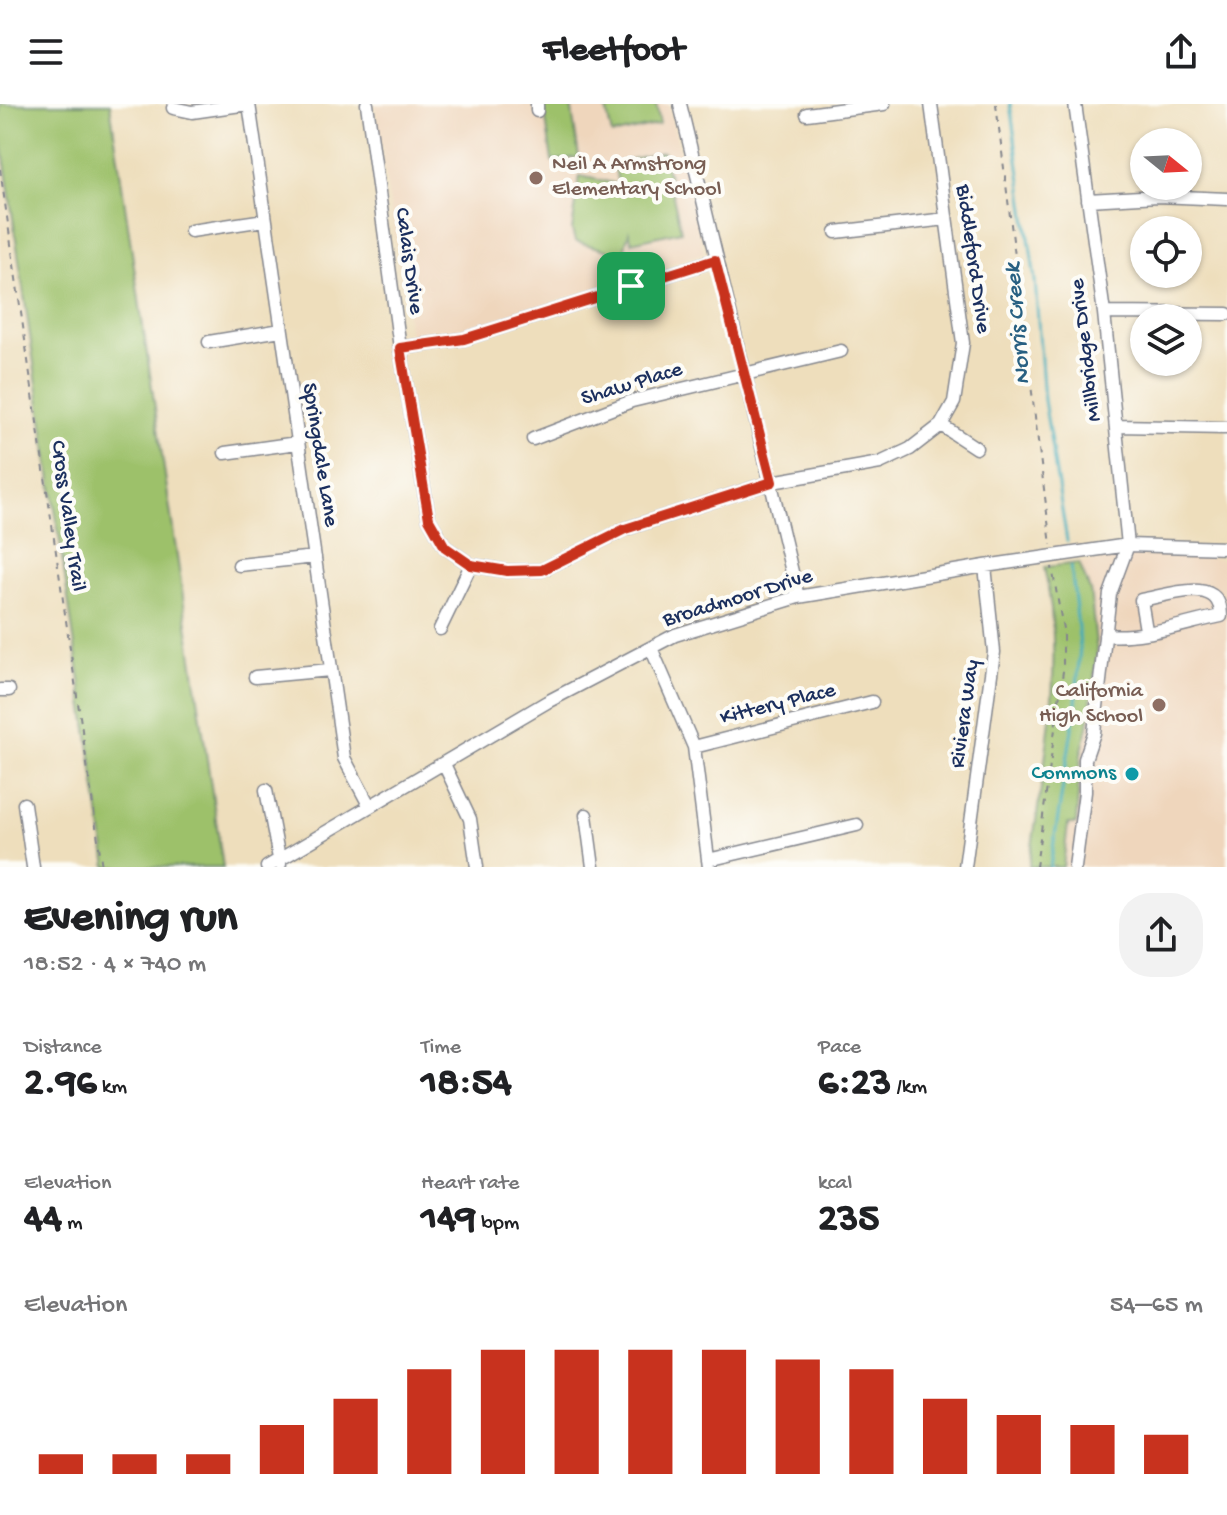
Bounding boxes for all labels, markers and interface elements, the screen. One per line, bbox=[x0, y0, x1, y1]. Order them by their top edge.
icon: menu bbox=[24, 30, 68, 74]
icon: share bbox=[1159, 30, 1203, 74]
text: Fleetfoot bbox=[543, 31, 684, 74]
north arrow bbox=[1130, 128, 1202, 200]
map controls bbox=[1130, 128, 1202, 376]
place label: Neil A Armstrong Elementary School bbox=[552, 152, 722, 203]
marker: Neil A Armstrong Elementary School bbox=[527, 169, 545, 187]
street label: Biddleford Drive bbox=[949, 182, 995, 336]
street label: Calais Drive bbox=[388, 206, 428, 317]
button: locate bbox=[1130, 216, 1202, 288]
pin bbox=[597, 252, 665, 320]
water label: Norris Creek bbox=[999, 260, 1039, 386]
icon: arrive bbox=[609, 264, 653, 308]
street label: Millbridge Drive bbox=[1065, 276, 1109, 423]
button: layers bbox=[1130, 304, 1202, 376]
street label: Shaw Place bbox=[578, 357, 686, 413]
street label: Springdale Lane bbox=[295, 381, 343, 529]
street label: Cross Valley Trail bbox=[44, 439, 90, 593]
street label: Broadmoor Drive bbox=[659, 564, 817, 634]
street label: Riviera Way bbox=[946, 658, 986, 770]
street label: Kittery Place bbox=[718, 678, 839, 732]
place label: California High School bbox=[1039, 679, 1144, 730]
marker: California High School bbox=[1150, 696, 1168, 714]
place label: Commons bbox=[1031, 761, 1117, 787]
marker: Commons bbox=[1123, 765, 1141, 783]
button: share bbox=[1119, 893, 1203, 977]
text: Evening run bbox=[24, 894, 237, 946]
text: 18:52 · 4 × 740 m bbox=[24, 950, 206, 981]
text: Distance bbox=[24, 1035, 102, 1061]
text: Time bbox=[421, 1035, 461, 1061]
text: Pace bbox=[818, 1035, 861, 1061]
text: 2.96 bbox=[24, 1061, 96, 1108]
text: 18:54 bbox=[421, 1061, 512, 1108]
text: 6:23 bbox=[818, 1061, 891, 1108]
text: km bbox=[96, 1075, 127, 1101]
text: /km bbox=[891, 1075, 927, 1101]
text: Elevation bbox=[24, 1171, 111, 1197]
text: Heart rate bbox=[421, 1171, 519, 1197]
text: kcal bbox=[818, 1171, 852, 1197]
text: 44 bbox=[24, 1197, 62, 1244]
text: 149 bbox=[421, 1197, 476, 1244]
text: 235 bbox=[818, 1197, 879, 1244]
text: m bbox=[62, 1211, 83, 1237]
text: bpm bbox=[476, 1211, 519, 1237]
text: Elevation bbox=[24, 1291, 127, 1322]
text: 54–65 m bbox=[1110, 1291, 1203, 1322]

